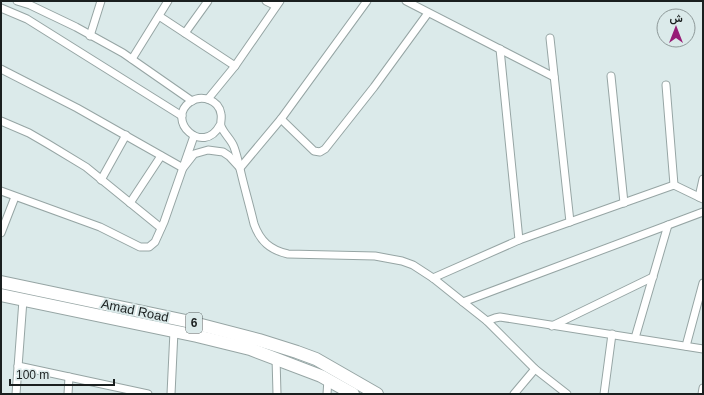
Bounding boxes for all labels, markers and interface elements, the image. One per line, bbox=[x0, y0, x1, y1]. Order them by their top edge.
north arrow bbox=[656, 8, 696, 48]
text: ش bbox=[669, 12, 683, 25]
street label: Amad Road bbox=[100, 296, 170, 325]
road number: 6 bbox=[186, 313, 202, 333]
scale bar bbox=[10, 361, 114, 387]
text: 100 m bbox=[16, 368, 49, 382]

